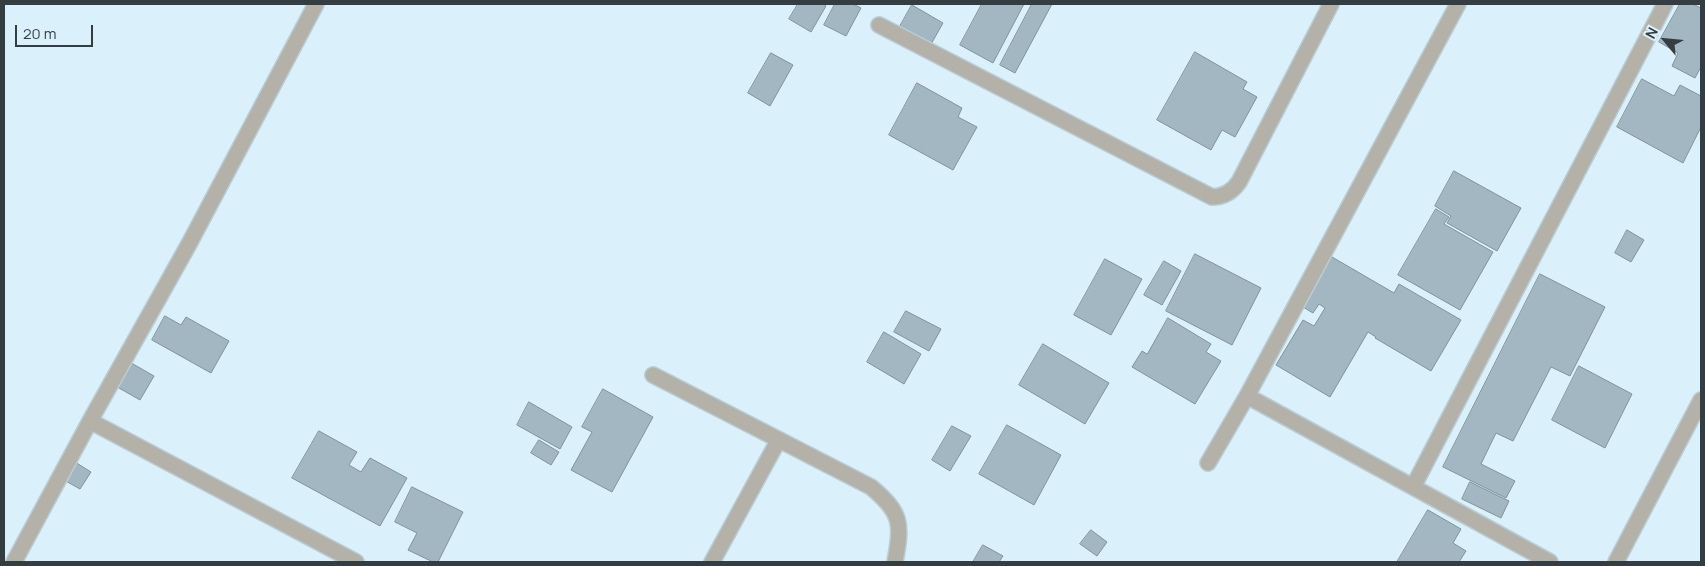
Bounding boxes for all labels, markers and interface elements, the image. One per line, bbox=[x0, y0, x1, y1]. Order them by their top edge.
scale bar bbox=[18, 15, 95, 47]
north arrow bbox=[1640, 15, 1690, 65]
text: 20 m bbox=[23, 23, 56, 44]
text: N bbox=[1641, 24, 1662, 42]

